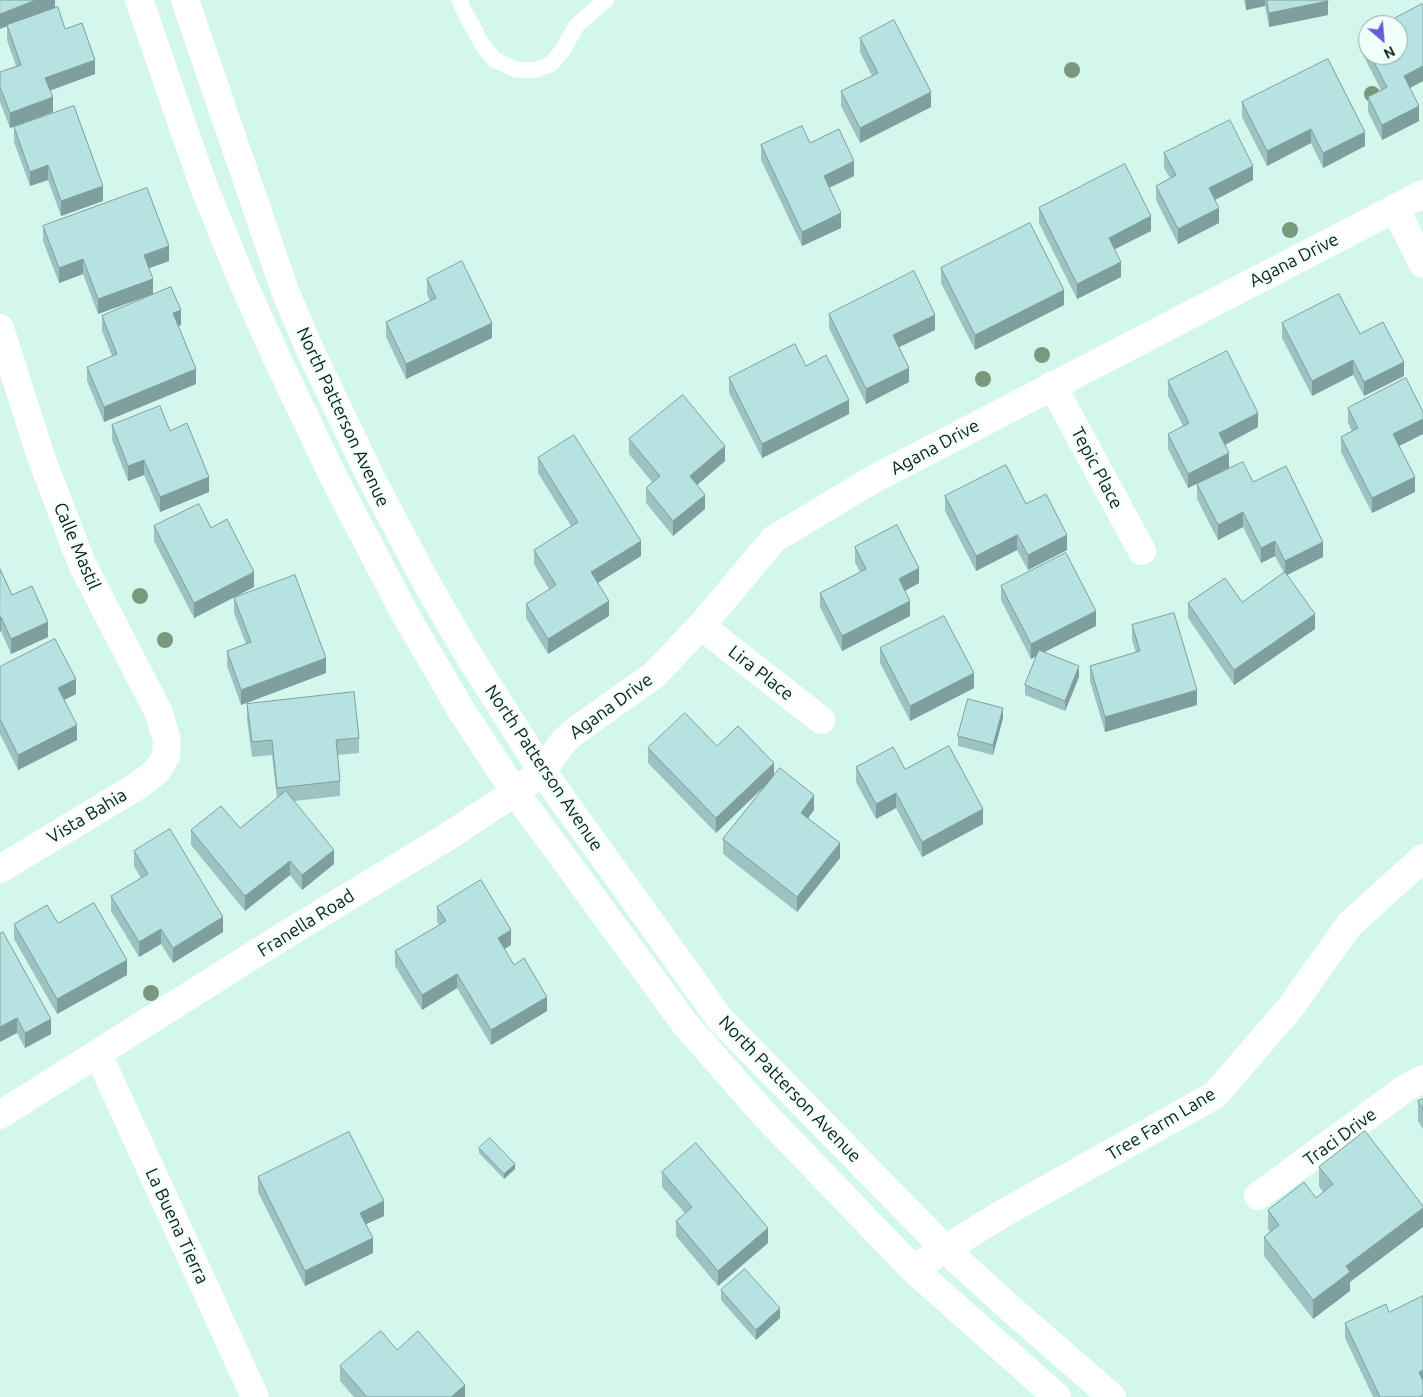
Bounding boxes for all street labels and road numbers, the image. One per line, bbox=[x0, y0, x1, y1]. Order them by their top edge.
street label: Agana Drive bbox=[1246, 228, 1342, 292]
street label: North Patterson Avenue bbox=[292, 324, 394, 510]
street label: Agana Drive bbox=[887, 415, 983, 479]
street label: Tepic Place bbox=[1066, 423, 1128, 513]
street label: Calle Mastil bbox=[49, 499, 105, 593]
street label: Lira Place bbox=[724, 641, 798, 705]
street label: Agana Drive bbox=[565, 669, 657, 743]
street label: North Patterson Avenue bbox=[480, 681, 608, 855]
street label: Vista Bahia bbox=[43, 784, 131, 848]
street label: Franella Road bbox=[254, 885, 358, 961]
street label: North Patterson Avenue bbox=[714, 1011, 866, 1167]
street label: Tree Farm Lane bbox=[1103, 1083, 1219, 1165]
street label: Traci Drive bbox=[1299, 1103, 1381, 1171]
street label: La Buena Tierra bbox=[141, 1165, 213, 1287]

